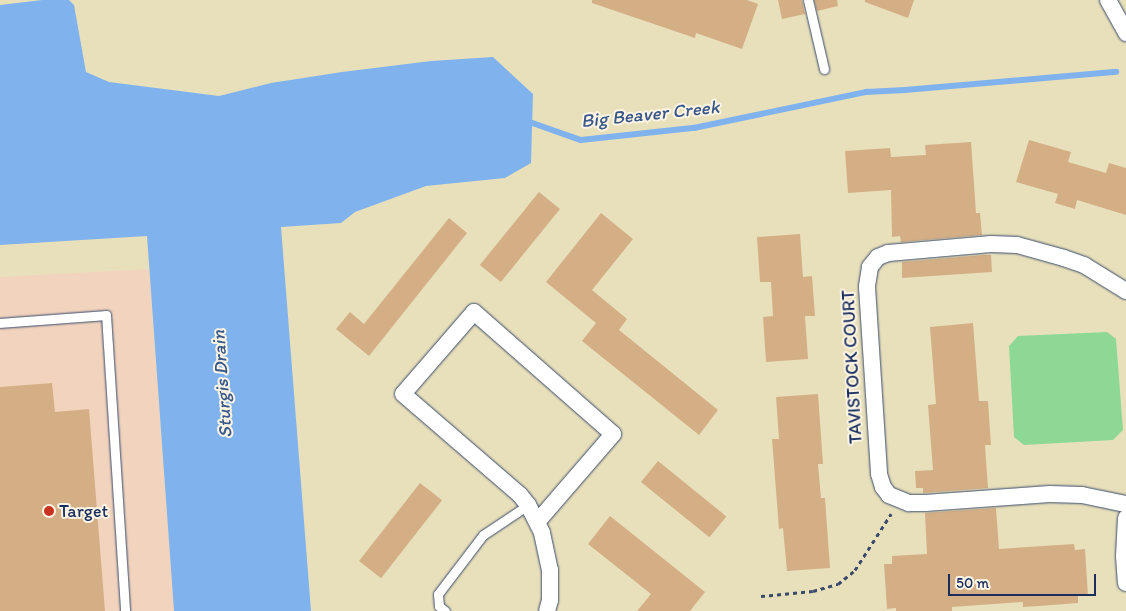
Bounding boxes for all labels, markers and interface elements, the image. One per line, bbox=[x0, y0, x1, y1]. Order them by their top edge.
water label: Big Beaver Creek bbox=[580, 95, 720, 133]
street label: TAVISTOCK COURT bbox=[837, 290, 867, 444]
water label: Sturgis Drain bbox=[207, 329, 237, 439]
place label: Target bbox=[59, 500, 108, 522]
marker: Target bbox=[43, 505, 55, 517]
scale bar bbox=[951, 564, 1098, 596]
text: 50 m bbox=[956, 574, 989, 592]

